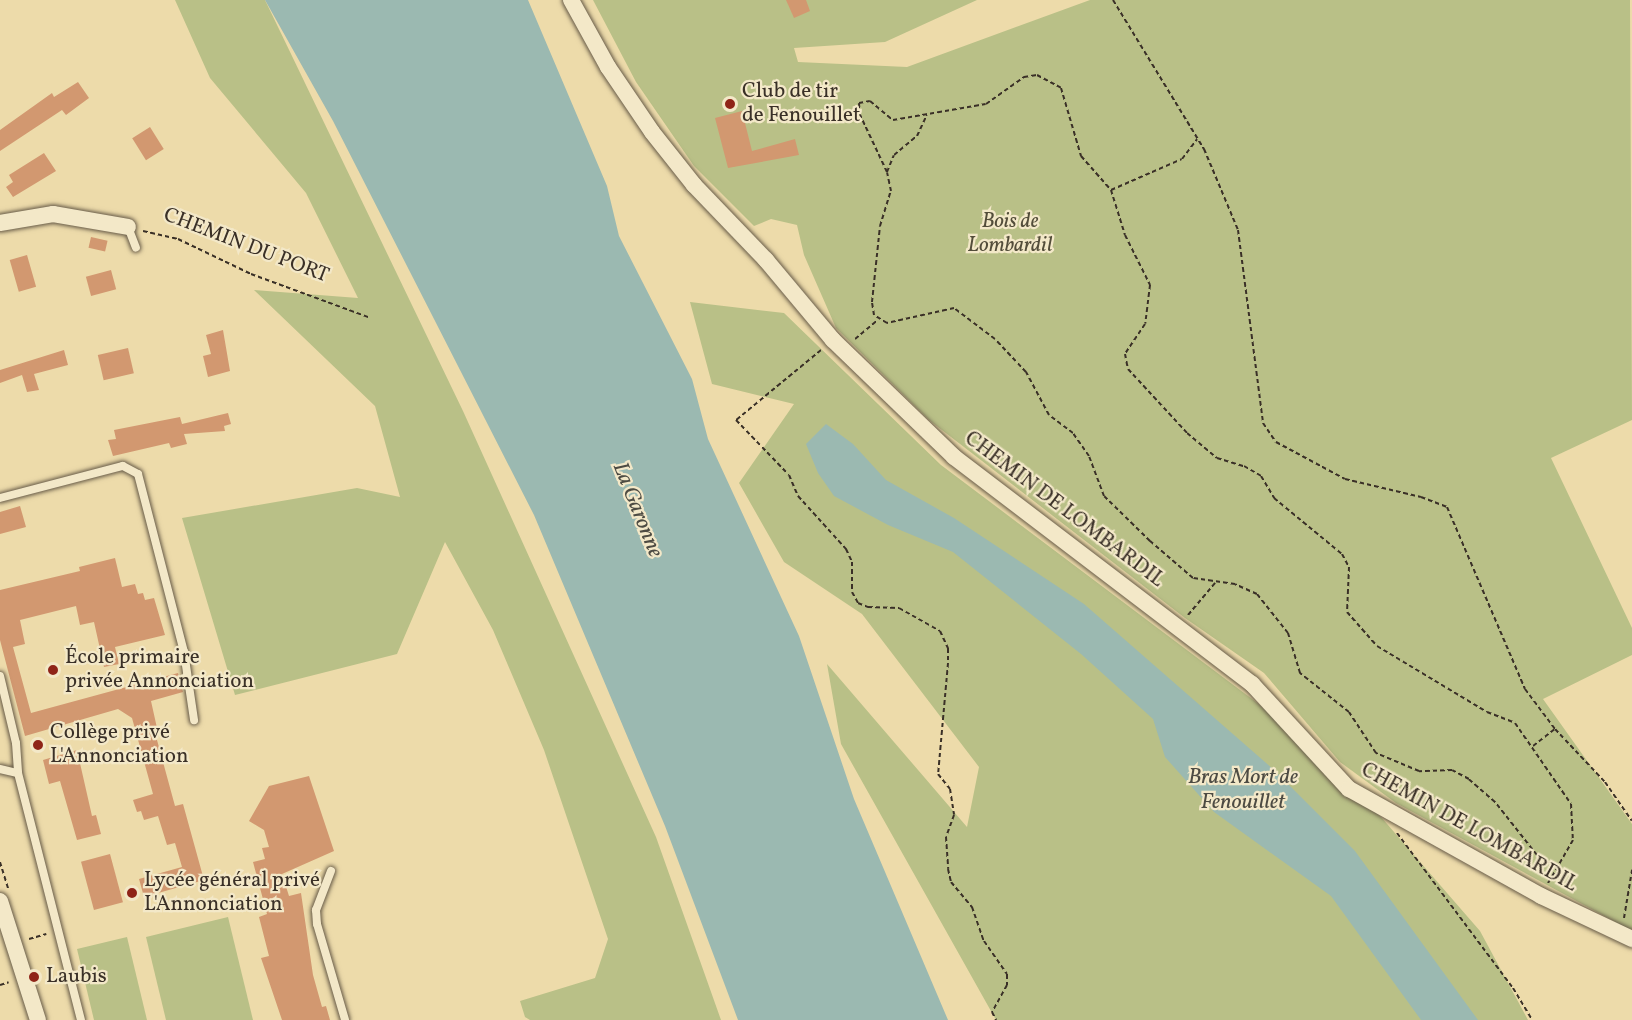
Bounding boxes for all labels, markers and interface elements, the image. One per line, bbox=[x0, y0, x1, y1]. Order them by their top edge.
place label: Club de tir de Fenouillet bbox=[742, 79, 860, 129]
marker: Club de tir de Fenouillet bbox=[723, 97, 737, 111]
street label: CHEMIN DU PORT bbox=[160, 203, 332, 289]
park label: Bois de Lombardil bbox=[967, 209, 1053, 259]
street label: CHEMIN DE LOMBARDIL bbox=[959, 427, 1169, 593]
water label: La Garonne bbox=[606, 458, 668, 562]
place label: École primaire privée Annonciation bbox=[65, 645, 254, 695]
marker: École primaire privée Annonciation bbox=[46, 663, 60, 677]
place label: Collège privé L'Annonciation bbox=[50, 720, 189, 770]
marker: Collège privé L'Annonciation bbox=[31, 738, 45, 752]
street label: CHEMIN DE LOMBARDIL bbox=[1356, 758, 1582, 898]
water label: Bras Mort de Fenouillet bbox=[1188, 764, 1298, 816]
place label: Lycée général privé L'Annonciation bbox=[144, 868, 320, 918]
marker: Lycée général privé L'Annonciation bbox=[125, 886, 139, 900]
place label: Laubis bbox=[46, 964, 107, 990]
marker: Laubis bbox=[27, 970, 41, 984]

